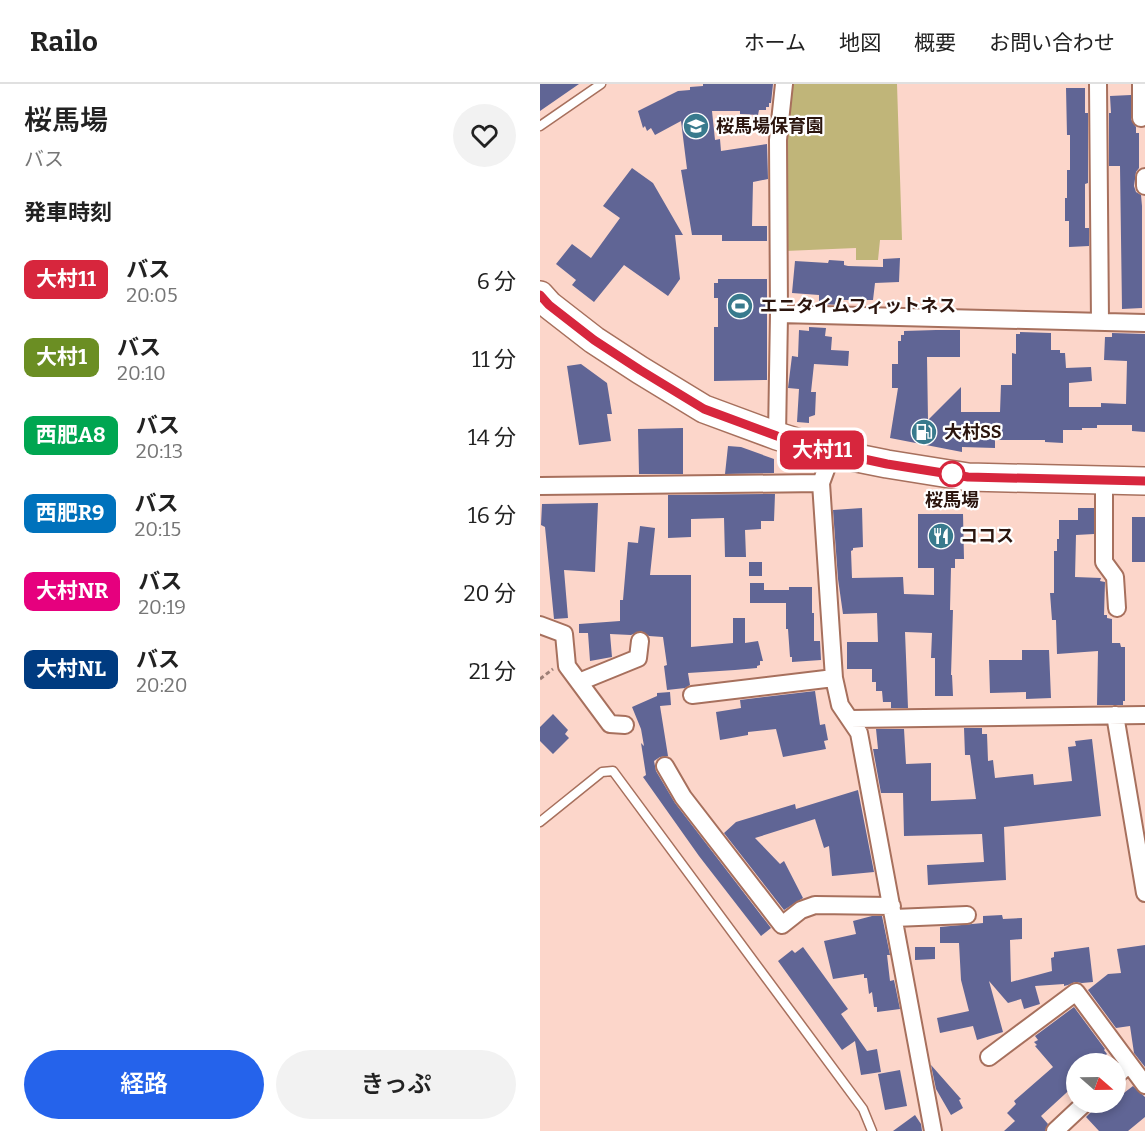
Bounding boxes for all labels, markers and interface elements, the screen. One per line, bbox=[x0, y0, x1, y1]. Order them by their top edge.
text: Railo bbox=[30, 25, 98, 58]
text: ホーム bbox=[744, 30, 806, 56]
text: 地図 bbox=[839, 30, 881, 56]
text: 概要 bbox=[914, 30, 956, 56]
text: お問い合わせ bbox=[989, 30, 1115, 56]
text: 桜馬場 bbox=[24, 104, 108, 137]
button: heart bbox=[453, 104, 516, 167]
school or university icon: 桜馬場保育園 bbox=[681, 111, 711, 141]
place label: 桜馬場保育園 bbox=[716, 115, 824, 137]
text: バス bbox=[24, 147, 64, 171]
text: 発車時刻 bbox=[24, 199, 112, 226]
text: バス bbox=[126, 256, 170, 283]
text: 大村11 bbox=[36, 266, 96, 292]
text: 6 分 bbox=[477, 268, 516, 295]
text: 20:05 bbox=[126, 283, 178, 307]
sports icon: エニタイムフィットネス bbox=[725, 291, 755, 321]
place label: エニタイムフィットネス bbox=[760, 295, 956, 317]
text: バス bbox=[117, 334, 161, 361]
text: 大村1 bbox=[36, 344, 87, 370]
text: 11 分 bbox=[472, 346, 516, 373]
text: 20:10 bbox=[117, 361, 166, 385]
text: バス bbox=[136, 412, 180, 439]
fuel station icon: 大村SS bbox=[909, 417, 939, 447]
place label: 大村SS bbox=[944, 421, 1002, 443]
text: 西肥A8 bbox=[36, 422, 106, 448]
text: 14 分 bbox=[468, 424, 516, 451]
line badge: 大村11 bbox=[780, 430, 864, 470]
text: 大村11 bbox=[792, 437, 852, 463]
text: 20:13 bbox=[136, 439, 183, 463]
marker: 桜馬場 bbox=[939, 461, 965, 487]
place label: 桜馬場 bbox=[925, 489, 979, 511]
text: バス bbox=[134, 490, 178, 517]
text: 西肥R9 bbox=[36, 500, 104, 526]
text: 16 分 bbox=[468, 502, 516, 529]
text: 20:15 bbox=[134, 517, 181, 541]
restaurant icon: ココス bbox=[926, 521, 956, 551]
place label: ココス bbox=[960, 525, 1014, 547]
text: バス bbox=[138, 568, 182, 595]
text: 大村NR bbox=[36, 578, 108, 604]
text: 20 分 bbox=[464, 580, 516, 607]
text: 20:19 bbox=[138, 595, 186, 619]
text: バス bbox=[136, 646, 180, 673]
text: 大村NL bbox=[36, 656, 106, 682]
text: 21 分 bbox=[469, 658, 516, 685]
text: 20:20 bbox=[136, 673, 188, 697]
button: 経路 bbox=[24, 1050, 264, 1119]
button: きっぷ bbox=[276, 1050, 516, 1119]
north arrow bbox=[1066, 1053, 1126, 1113]
map controls bbox=[1066, 1053, 1126, 1113]

